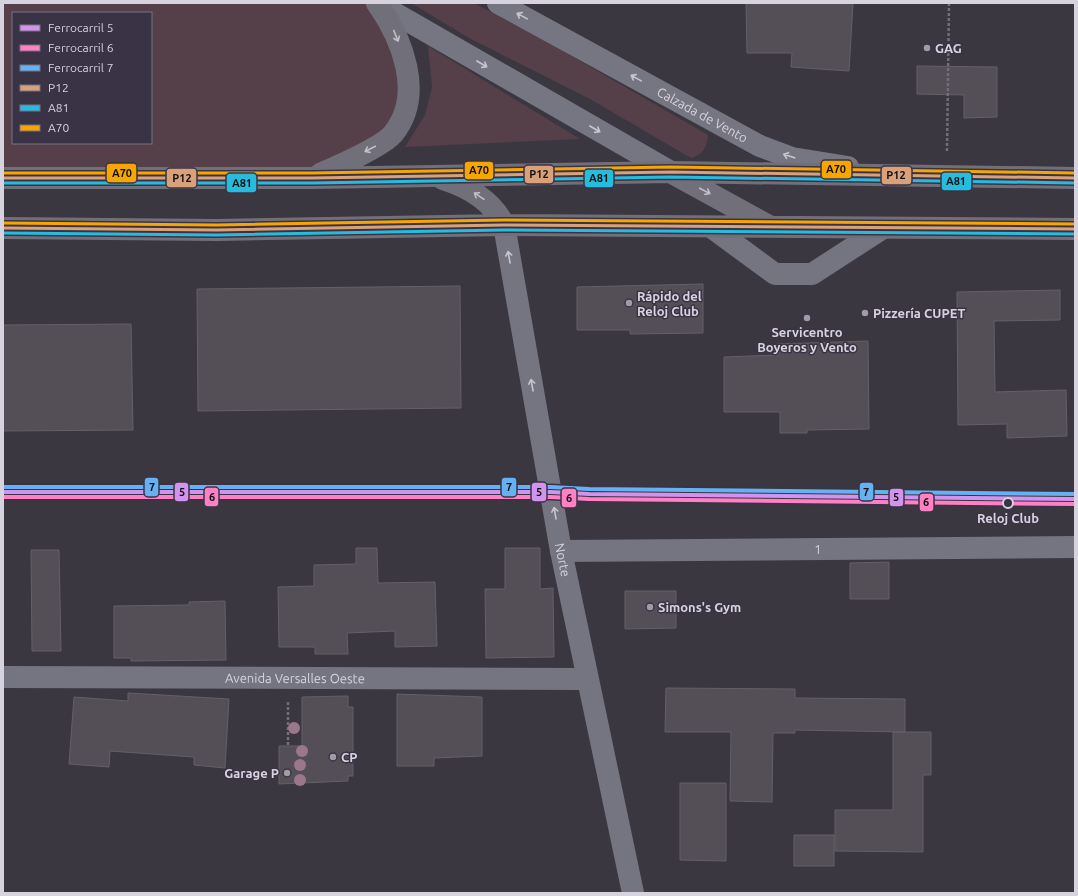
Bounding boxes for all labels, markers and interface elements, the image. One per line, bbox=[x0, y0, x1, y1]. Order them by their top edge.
legend bbox=[12, 12, 152, 144]
one-way arrow bbox=[516, 12, 528, 19]
text: Ferrocarril 5 bbox=[48, 21, 113, 34]
one-way arrow bbox=[393, 30, 401, 42]
text: Ferrocarril 6 bbox=[48, 41, 114, 54]
place label: GAG bbox=[935, 41, 962, 55]
marker: GAG bbox=[922, 43, 932, 53]
one-way arrow bbox=[476, 60, 488, 68]
text: Ferrocarril 7 bbox=[48, 61, 113, 74]
one-way arrow bbox=[630, 74, 642, 82]
text: P12 bbox=[48, 81, 69, 94]
street label: Calzada de Vento bbox=[655, 84, 750, 145]
text: A81 bbox=[48, 101, 69, 114]
text: A70 bbox=[48, 121, 70, 134]
one-way arrow bbox=[589, 125, 601, 133]
one-way arrow bbox=[364, 146, 376, 153]
one-way arrow bbox=[783, 152, 796, 159]
line badge: A70 bbox=[821, 160, 852, 179]
line badge: A70 bbox=[464, 161, 494, 180]
line badge: A70 bbox=[106, 163, 137, 183]
text: A70 bbox=[826, 163, 846, 175]
text: A70 bbox=[469, 164, 489, 176]
line badge: P12 bbox=[524, 165, 554, 184]
line badge: P12 bbox=[881, 166, 912, 185]
text: A70 bbox=[112, 167, 132, 179]
line badge: P12 bbox=[166, 168, 197, 188]
text: P12 bbox=[529, 168, 549, 180]
line badge: A81 bbox=[584, 169, 614, 188]
text: P12 bbox=[886, 169, 906, 181]
text: P12 bbox=[172, 172, 192, 184]
text: A81 bbox=[589, 172, 609, 184]
line badge: A81 bbox=[941, 172, 972, 191]
line badge: A81 bbox=[226, 173, 257, 193]
text: A81 bbox=[946, 175, 966, 187]
text: A81 bbox=[232, 177, 252, 189]
one-way arrow bbox=[699, 188, 711, 195]
one-way arrow bbox=[474, 192, 485, 200]
one-way arrow bbox=[505, 251, 513, 264]
place label: Rápido del Reloj Club bbox=[637, 289, 702, 318]
marker: Rápido del Reloj Club bbox=[624, 298, 634, 308]
place label: Pizzería CUPET bbox=[873, 306, 965, 320]
marker: Pizzería CUPET bbox=[860, 308, 870, 318]
marker: Servicentro Boyeros y Vento bbox=[802, 313, 812, 323]
place label: Servicentro Boyeros y Vento bbox=[757, 325, 857, 354]
one-way arrow bbox=[528, 379, 536, 392]
line badge: 7 bbox=[144, 477, 159, 497]
line badge: 7 bbox=[501, 477, 517, 497]
text: 7 bbox=[149, 481, 155, 493]
text: 7 bbox=[506, 481, 512, 493]
line badge: 5 bbox=[174, 482, 189, 502]
line badge: 5 bbox=[531, 482, 547, 502]
line badge: 7 bbox=[859, 482, 874, 501]
text: 5 bbox=[179, 486, 185, 498]
text: 5 bbox=[536, 486, 542, 498]
text: 7 bbox=[863, 486, 869, 498]
line badge: 6 bbox=[204, 487, 219, 507]
line badge: 6 bbox=[561, 488, 577, 508]
line badge: 5 bbox=[889, 488, 904, 507]
text: 6 bbox=[209, 491, 215, 503]
text: 5 bbox=[893, 491, 899, 503]
text: 6 bbox=[566, 492, 572, 504]
line badge: 6 bbox=[919, 493, 934, 512]
text: 6 bbox=[923, 496, 929, 508]
marker: Reloj Club bbox=[1002, 497, 1014, 509]
one-way arrow bbox=[550, 507, 558, 520]
place label: Reloj Club bbox=[977, 511, 1039, 525]
street label: Norte bbox=[553, 542, 573, 578]
street label: 1 bbox=[814, 542, 822, 556]
place label: Simons's Gym bbox=[658, 600, 741, 614]
marker: Simons's Gym bbox=[645, 602, 655, 612]
street label: Avenida Versalles Oeste bbox=[225, 671, 365, 685]
place label: CP bbox=[341, 750, 358, 764]
marker: CP bbox=[328, 752, 338, 762]
place label: Garage P bbox=[224, 766, 279, 780]
marker: Garage P bbox=[282, 768, 292, 778]

